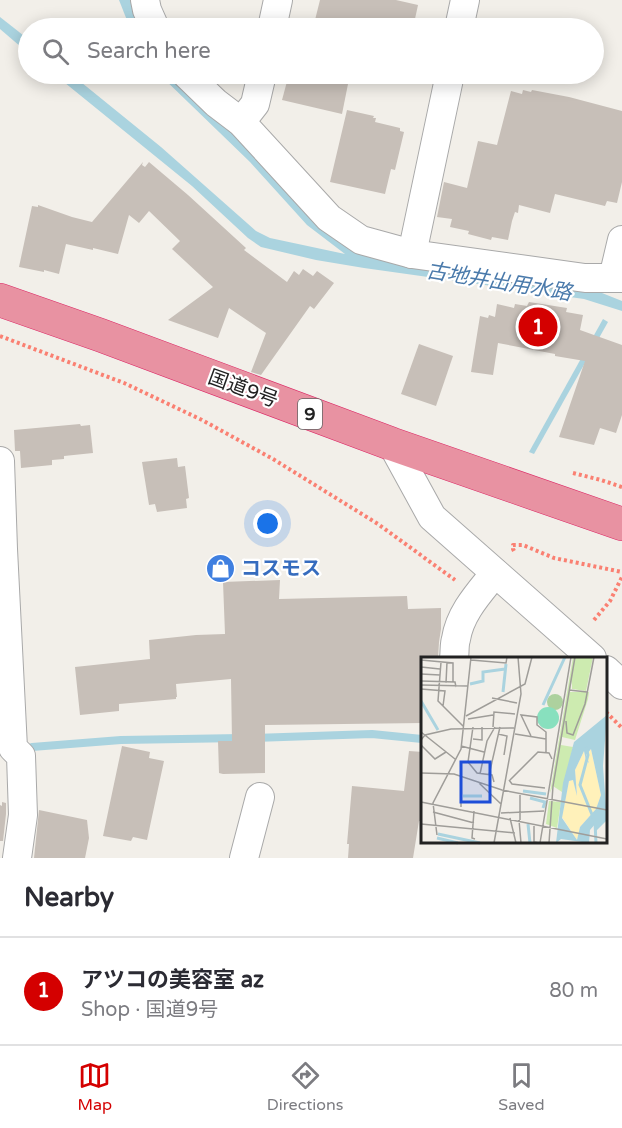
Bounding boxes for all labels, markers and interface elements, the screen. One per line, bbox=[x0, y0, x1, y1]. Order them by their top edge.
search box bbox=[18, 18, 604, 84]
icon: search bbox=[39, 35, 72, 68]
text: Search here bbox=[87, 38, 211, 64]
water label: 古地井出用水路 bbox=[424, 258, 576, 306]
pin: 1 bbox=[518, 304, 558, 350]
street label: 国道9号 bbox=[205, 365, 281, 413]
road number: 9 bbox=[298, 399, 322, 429]
your location bbox=[253, 509, 282, 538]
shop icon: コスモス bbox=[204, 553, 236, 585]
place label: コスモス bbox=[241, 557, 321, 581]
inset map bbox=[421, 657, 607, 843]
text: Nearby bbox=[24, 882, 114, 913]
text: アツコの美容室 az bbox=[81, 967, 264, 993]
text: 1 bbox=[37, 979, 50, 1003]
text: 80 m bbox=[549, 979, 598, 1003]
text: Shop · 国道9号 bbox=[81, 998, 218, 1022]
tab: Map bbox=[77, 1059, 112, 1115]
tab: Directions bbox=[267, 1059, 343, 1115]
tab: Saved bbox=[498, 1059, 545, 1115]

